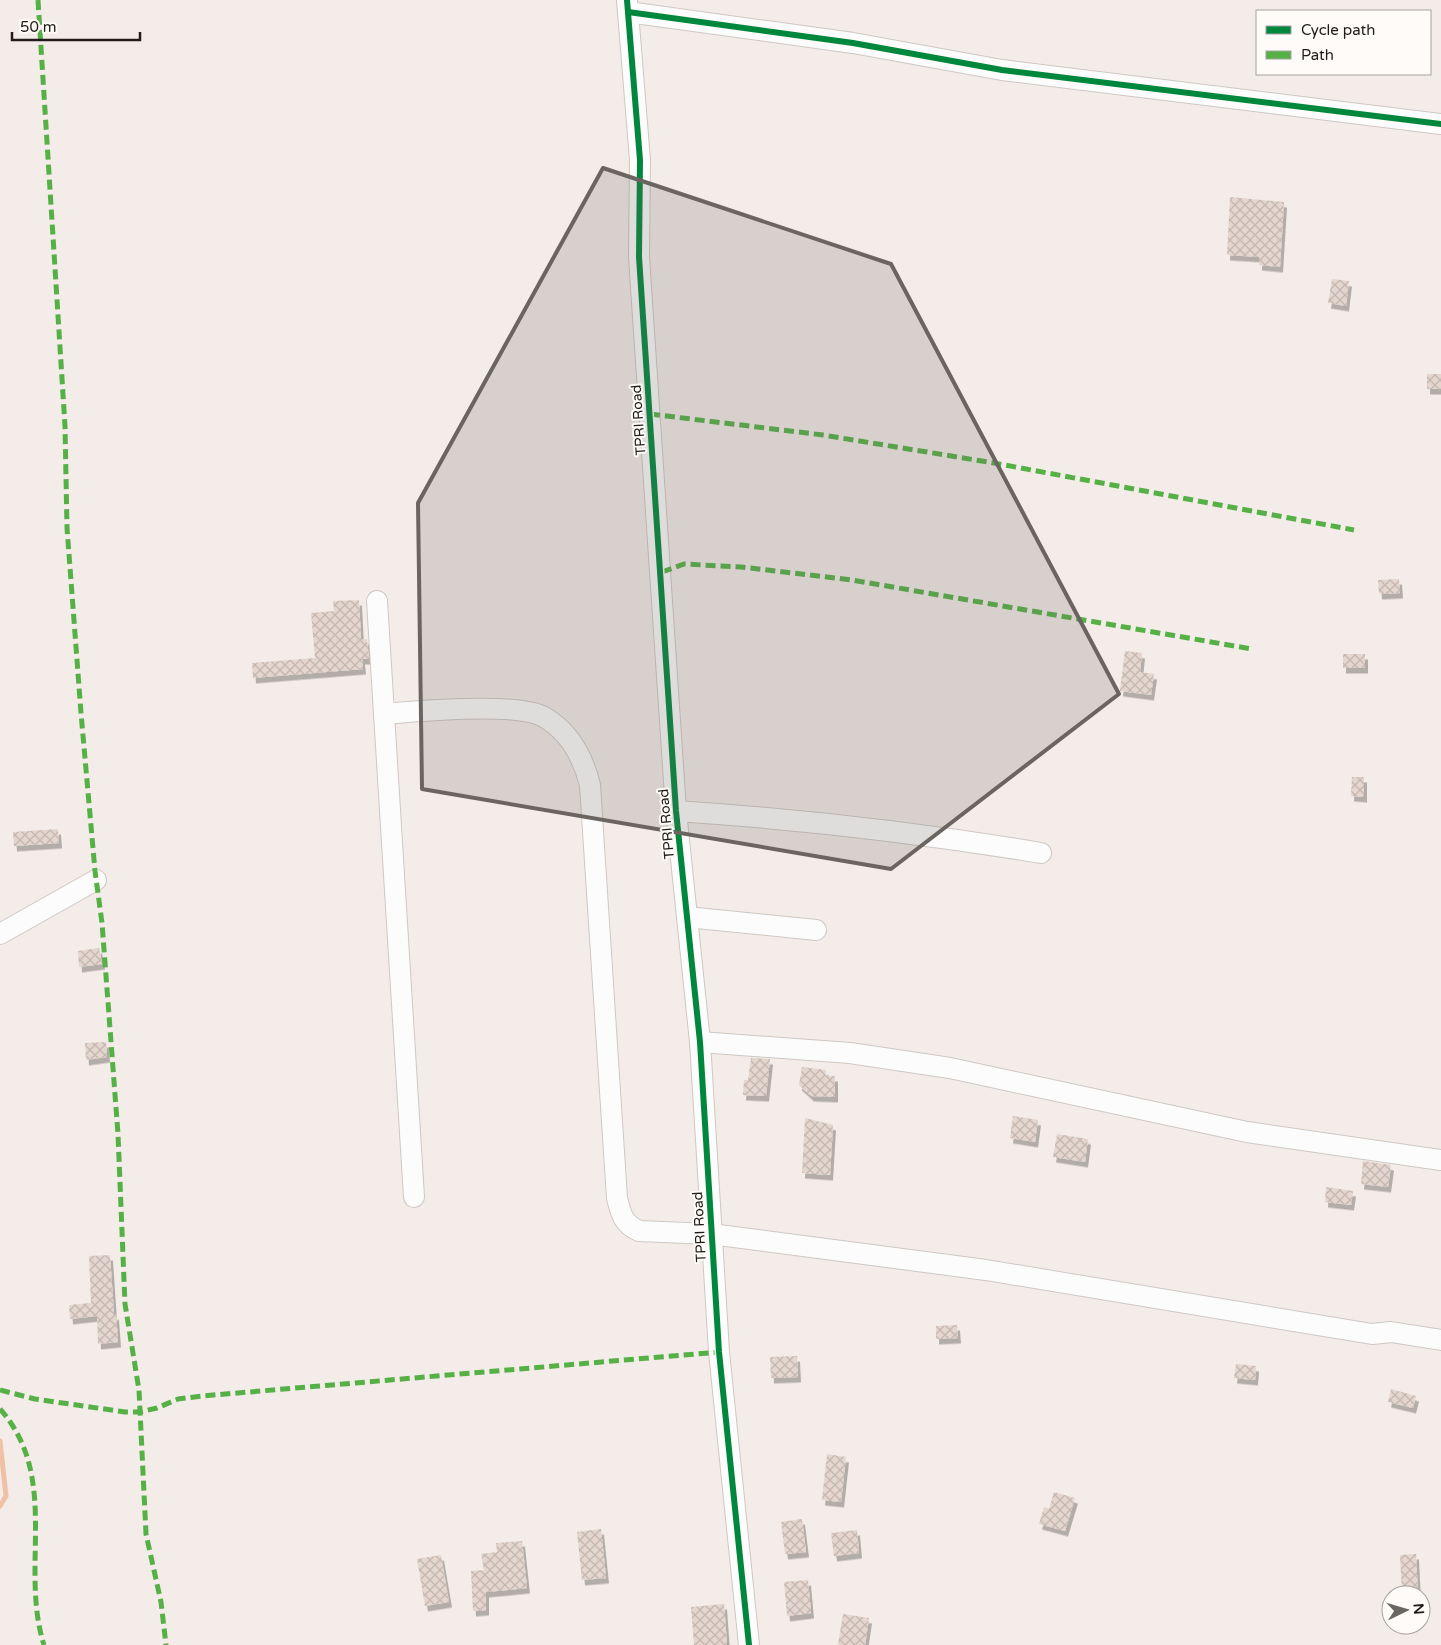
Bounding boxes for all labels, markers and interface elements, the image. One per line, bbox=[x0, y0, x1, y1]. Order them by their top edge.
scale bar bbox=[12, 10, 140, 42]
legend bbox=[1256, 10, 1431, 75]
text: 50 m bbox=[20, 18, 57, 36]
text: Cycle path bbox=[1301, 21, 1375, 39]
text: Path bbox=[1301, 46, 1334, 64]
street label: TPRI Road bbox=[628, 384, 649, 456]
street label: TPRI Road bbox=[655, 788, 678, 860]
street label: TPRI Road bbox=[689, 1191, 710, 1263]
north arrow bbox=[1381, 1585, 1431, 1635]
text: N bbox=[1409, 1603, 1427, 1615]

